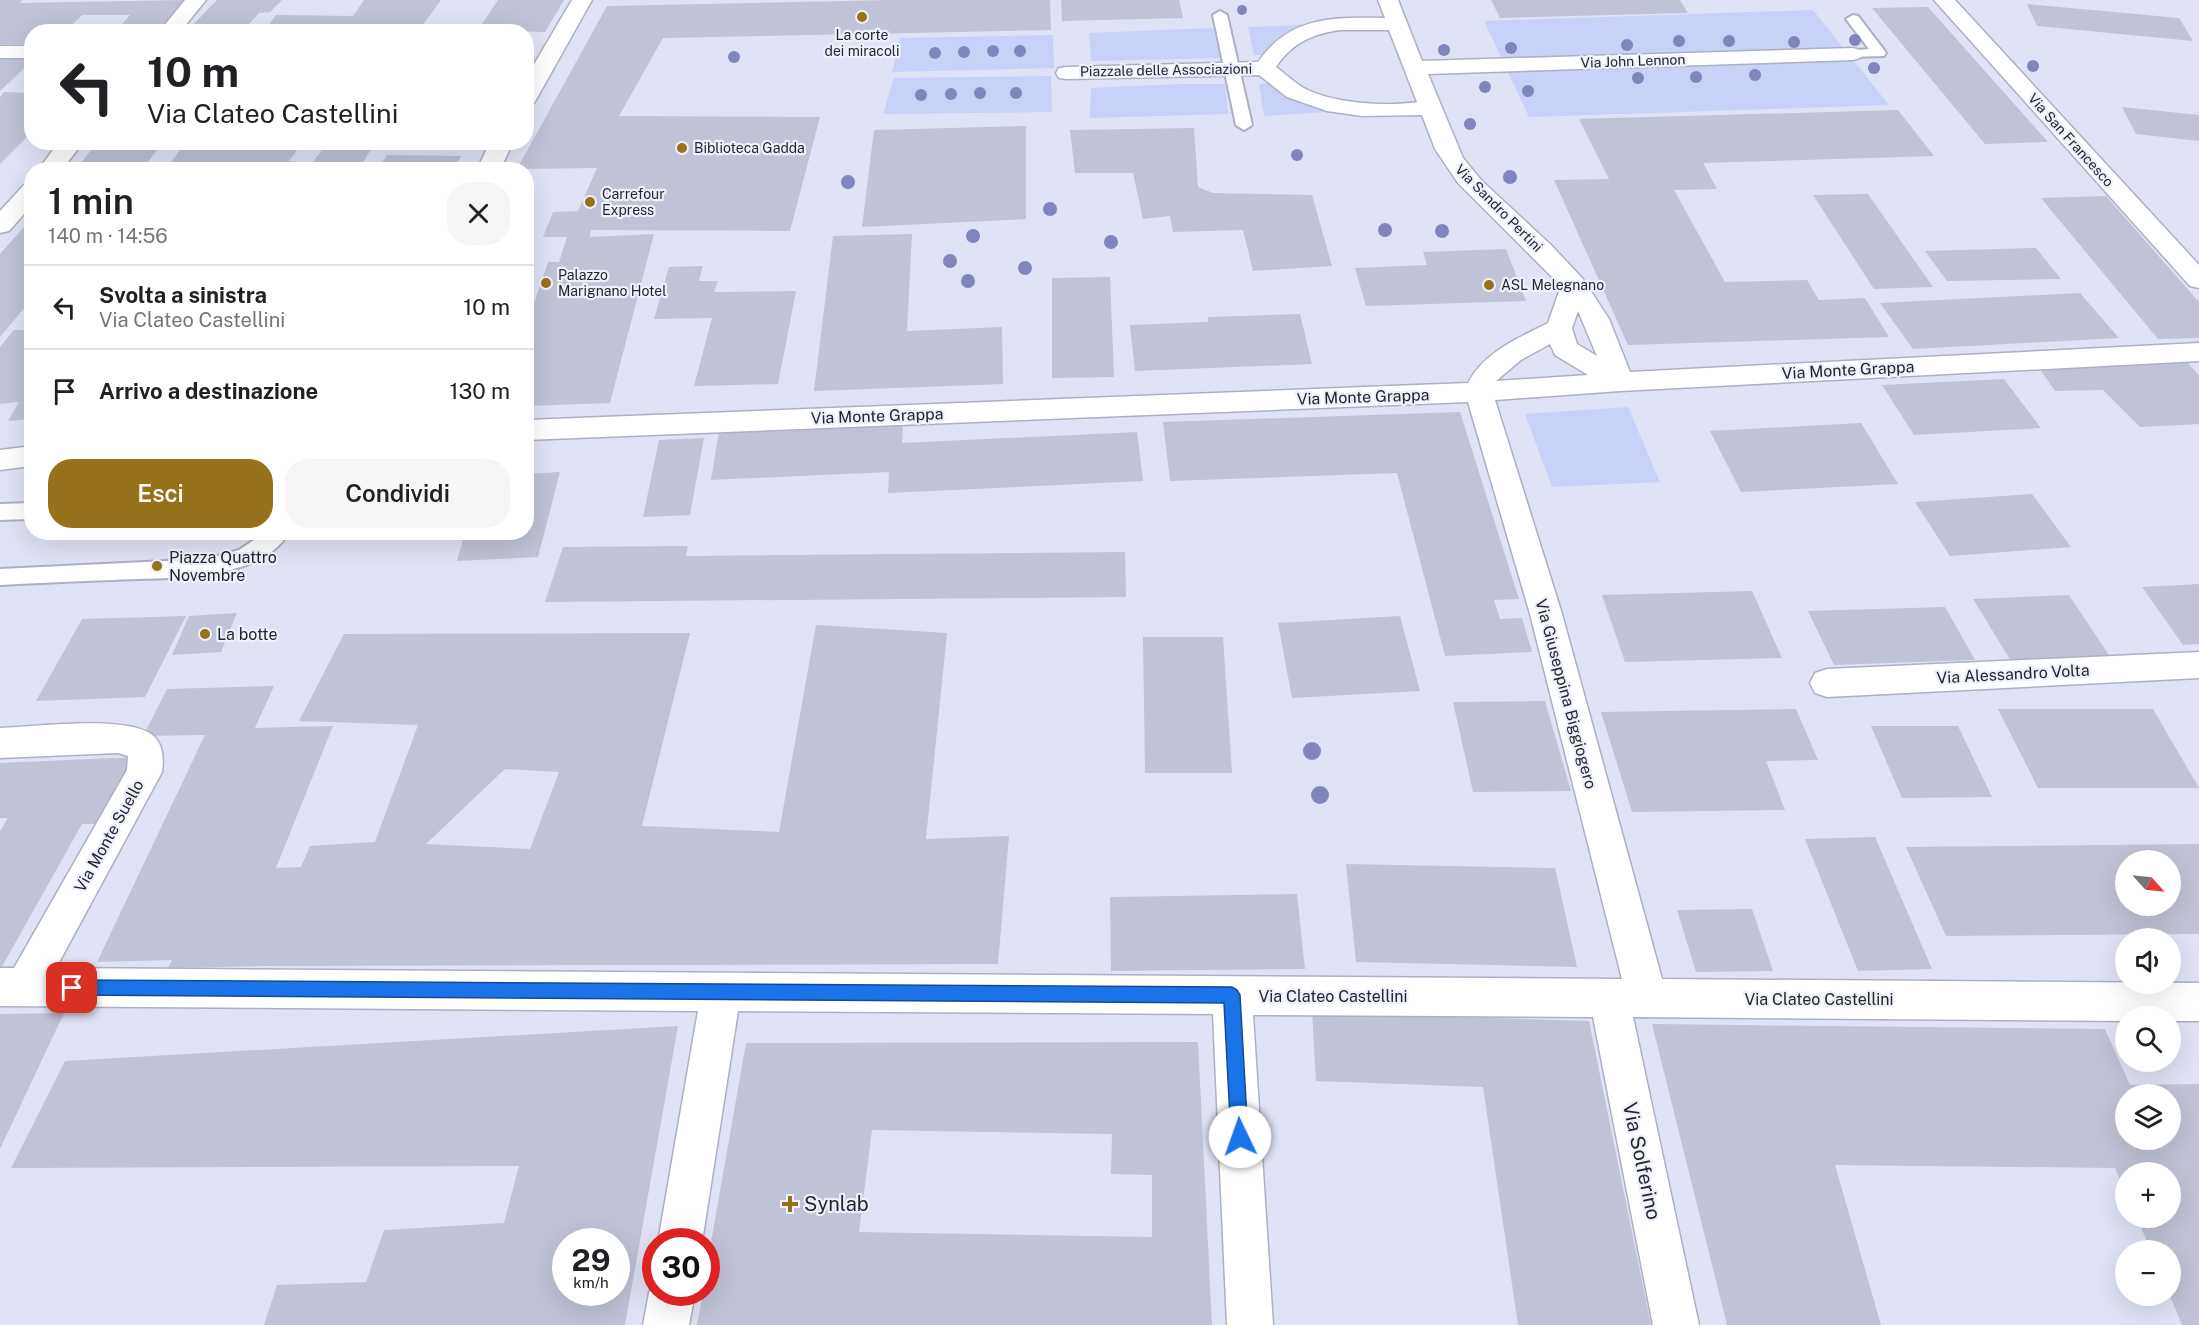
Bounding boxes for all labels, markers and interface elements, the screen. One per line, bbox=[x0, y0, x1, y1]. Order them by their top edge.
marker: La corte dei miracoli bbox=[855, 10, 869, 24]
place label: La corte dei miracoli bbox=[825, 27, 899, 59]
text: 10 m bbox=[147, 47, 239, 96]
icon: left bbox=[48, 48, 126, 126]
street label: Via John Lennon bbox=[1580, 51, 1686, 71]
street label: Piazzale delle Associazioni bbox=[1080, 60, 1252, 80]
street label: Via San Francesco bbox=[2025, 90, 2117, 190]
text: Via Clateo Castellini bbox=[147, 97, 398, 129]
place label: Biblioteca Gadda bbox=[694, 140, 805, 156]
marker: Biblioteca Gadda bbox=[675, 141, 689, 155]
street label: Via Sandro Pertini bbox=[1452, 161, 1546, 255]
text: 1 min bbox=[48, 180, 134, 222]
button: close bbox=[447, 182, 510, 245]
place label: Carrefour Express bbox=[602, 186, 665, 218]
marker: Carrefour Express bbox=[583, 195, 597, 209]
text: 140 m · 14:56 bbox=[48, 224, 168, 248]
place label: Palazzo Marignano Hotel bbox=[558, 267, 666, 299]
marker: Palazzo Marignano Hotel bbox=[539, 276, 553, 290]
place label: ASL Melegnano bbox=[1501, 277, 1604, 293]
marker: ASL Melegnano bbox=[1482, 278, 1496, 292]
text: Svolta a sinistra bbox=[99, 282, 267, 308]
icon: left bbox=[48, 291, 81, 324]
text: 10 m bbox=[463, 294, 510, 320]
text: Via Clateo Castellini bbox=[99, 308, 285, 332]
street label: Via Monte Grappa bbox=[1781, 357, 1915, 383]
icon: arrive bbox=[48, 375, 81, 408]
text: Arrivo a destinazione bbox=[99, 378, 318, 404]
text: 130 m bbox=[449, 378, 510, 404]
street label: Via Monte Grappa bbox=[1296, 385, 1430, 409]
street label: Via Monte Grappa bbox=[810, 404, 944, 428]
button: Esci bbox=[48, 459, 273, 528]
button: Condividi bbox=[285, 459, 510, 528]
place label: Piazza Quattro Novembre bbox=[169, 548, 277, 585]
marker: Piazza Quattro Novembre bbox=[150, 559, 164, 573]
street label: Via Giuseppina Biggiogero bbox=[1531, 597, 1601, 791]
place label: La botte bbox=[217, 625, 277, 644]
marker: La botte bbox=[198, 627, 212, 641]
street label: Via Alessandro Volta bbox=[1936, 661, 2090, 687]
street label: Via Monte Suello bbox=[70, 777, 148, 895]
north arrow bbox=[2115, 850, 2181, 916]
map controls bbox=[2115, 850, 2181, 1306]
button: sound bbox=[2115, 928, 2181, 994]
pin bbox=[46, 962, 97, 1013]
icon: arrive bbox=[55, 971, 88, 1004]
street label: Via Clateo Castellini bbox=[1259, 987, 1407, 1006]
street label: Via Clateo Castellini bbox=[1745, 990, 1893, 1009]
button: search bbox=[2115, 1006, 2181, 1072]
button: layers bbox=[2115, 1084, 2181, 1150]
street label: Via Solferino bbox=[1618, 1100, 1666, 1222]
position arrow bbox=[1208, 1105, 1272, 1169]
button: + bbox=[2115, 1162, 2181, 1228]
place label: Synlab bbox=[804, 1192, 869, 1216]
marker: Synlab bbox=[781, 1195, 799, 1213]
speed limit sign: 30 bbox=[642, 1228, 720, 1306]
button: − bbox=[2115, 1240, 2181, 1306]
text: 29 bbox=[572, 1242, 610, 1278]
text: km/h bbox=[573, 1274, 609, 1291]

